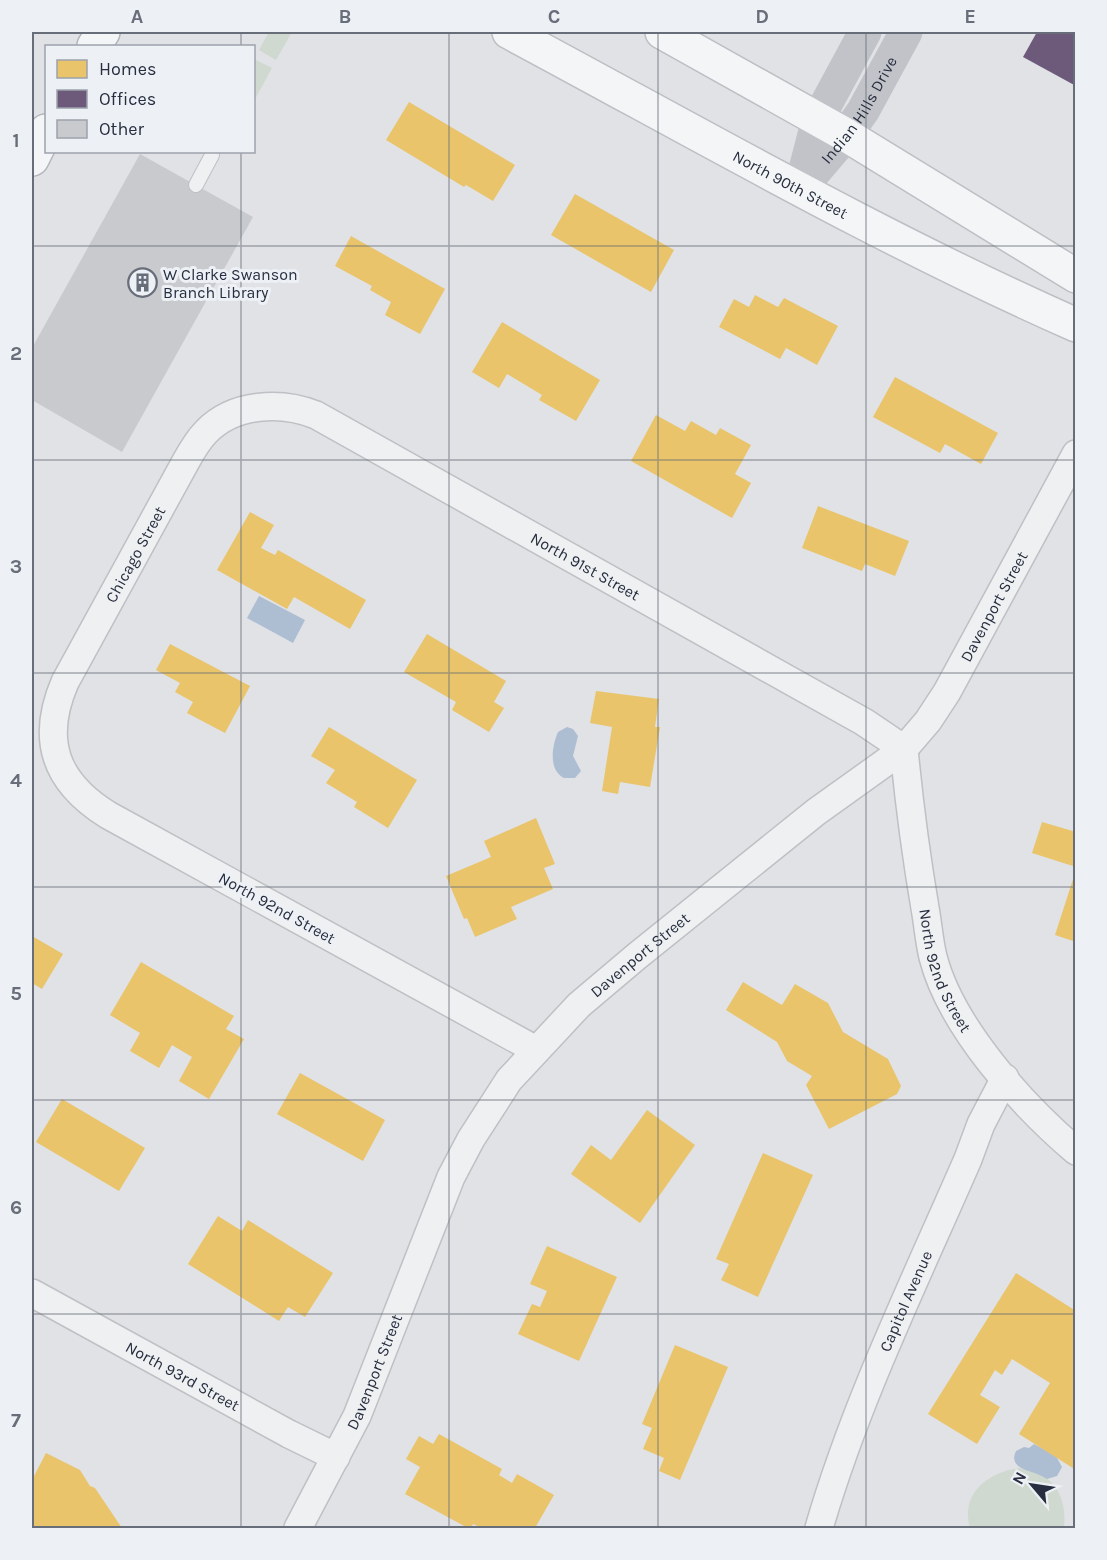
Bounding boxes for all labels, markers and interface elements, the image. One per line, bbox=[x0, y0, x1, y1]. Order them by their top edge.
text: A bbox=[131, 5, 144, 28]
text: B bbox=[339, 5, 351, 28]
text: C bbox=[548, 5, 560, 28]
text: D bbox=[755, 5, 769, 28]
text: E bbox=[964, 5, 976, 28]
legend bbox=[45, 45, 255, 153]
street label: Indian Hills Drive bbox=[817, 53, 901, 167]
text: Homes bbox=[99, 58, 156, 80]
text: Offices bbox=[99, 88, 156, 110]
text: Other bbox=[99, 118, 144, 140]
text: 1 bbox=[12, 129, 20, 152]
street label: North 90th Street bbox=[730, 146, 851, 222]
place label: W Clarke Swanson Branch Library bbox=[163, 265, 298, 302]
building icon: W Clarke Swanson Branch Library bbox=[126, 267, 158, 299]
text: 2 bbox=[10, 342, 22, 365]
street label: Chicago Street bbox=[101, 503, 169, 606]
street label: North 91st Street bbox=[528, 528, 643, 604]
street label: Davenport Street bbox=[956, 548, 1031, 665]
text: 3 bbox=[10, 555, 22, 578]
text: 4 bbox=[10, 769, 22, 792]
street label: North 92nd Street bbox=[215, 868, 339, 948]
street label: North 92nd Street bbox=[916, 907, 976, 1036]
street label: Davenport Street bbox=[586, 908, 693, 1001]
text: 5 bbox=[10, 982, 22, 1005]
text: 6 bbox=[10, 1196, 22, 1219]
street label: Capitol Avenue bbox=[875, 1247, 936, 1354]
street label: Davenport Street bbox=[342, 1311, 406, 1433]
street label: North 93rd Street bbox=[123, 1337, 243, 1415]
text: 7 bbox=[11, 1409, 21, 1432]
north arrow bbox=[1002, 1455, 1062, 1515]
text: N bbox=[1008, 1468, 1030, 1488]

